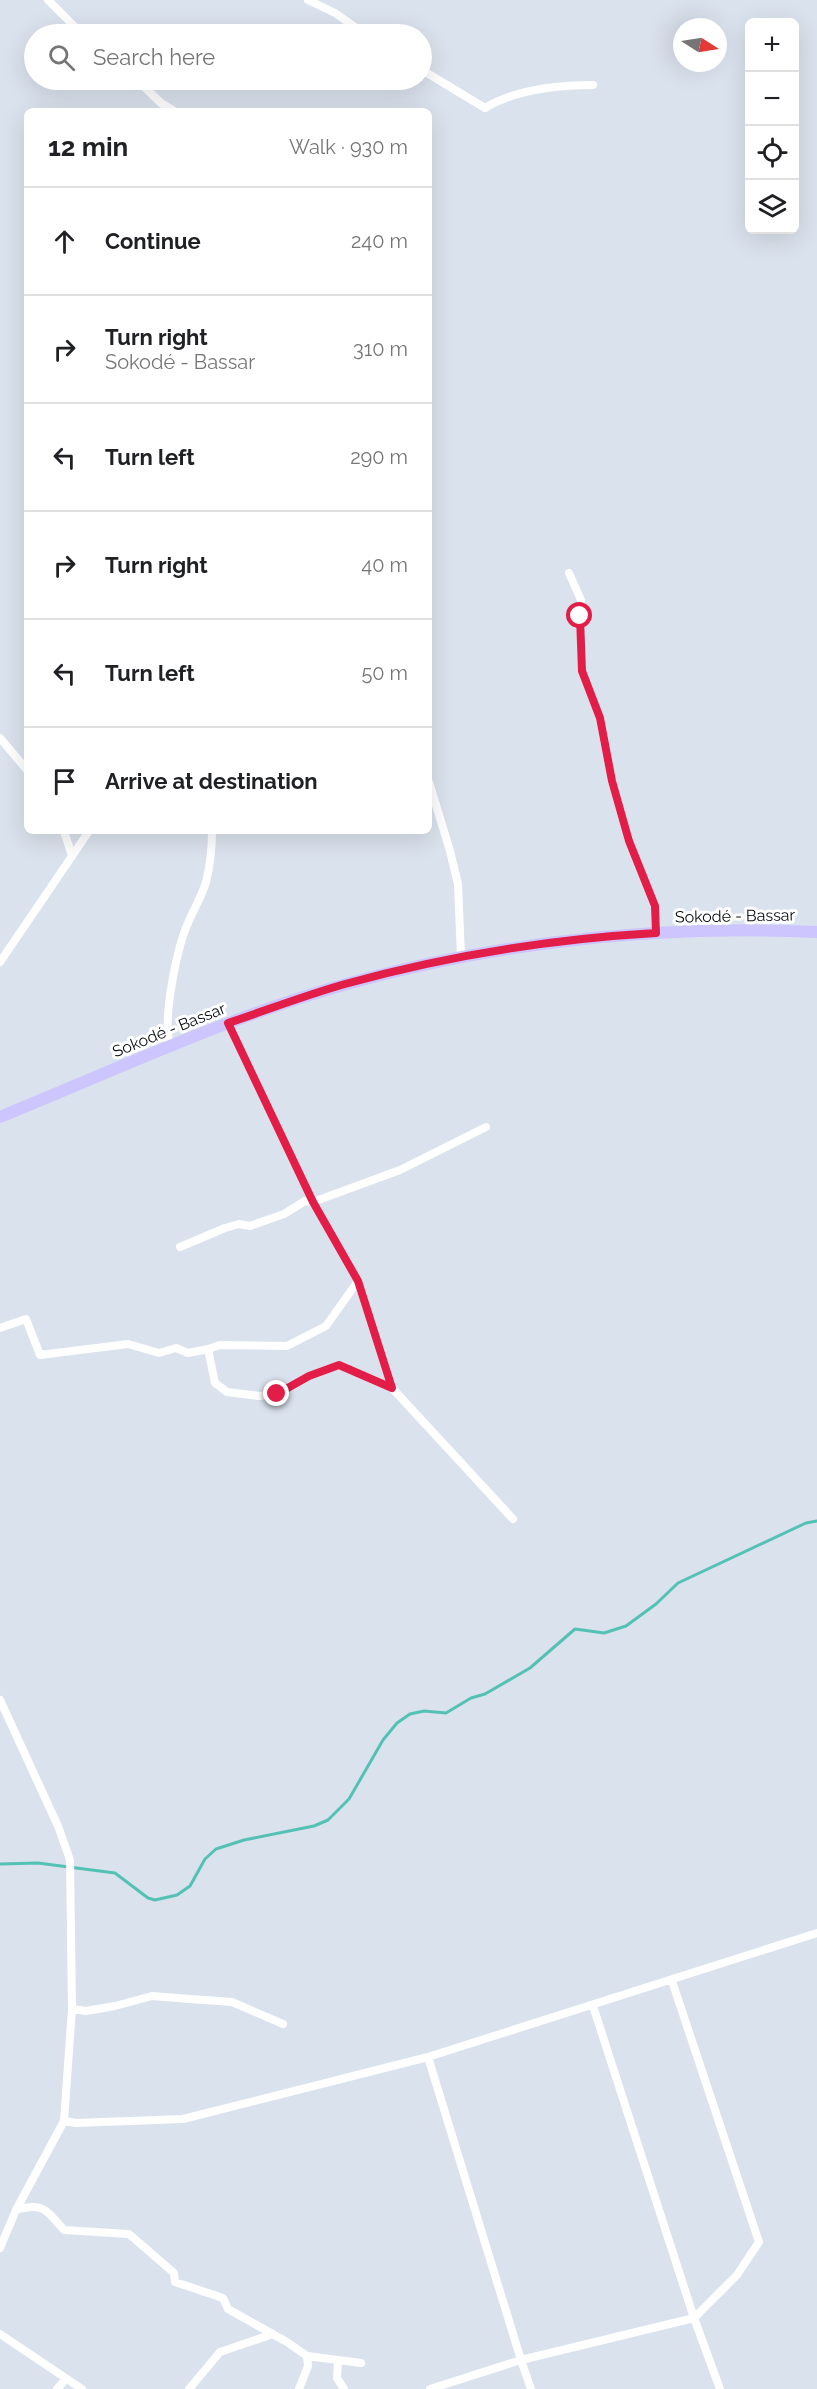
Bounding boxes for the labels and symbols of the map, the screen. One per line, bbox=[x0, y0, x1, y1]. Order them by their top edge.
north arrow bbox=[673, 18, 727, 72]
route start bbox=[566, 602, 592, 628]
street label: Sokodé - Bassar bbox=[675, 905, 796, 927]
street label: Sokodé - Bassar bbox=[110, 999, 229, 1061]
route end bbox=[263, 1380, 289, 1406]

